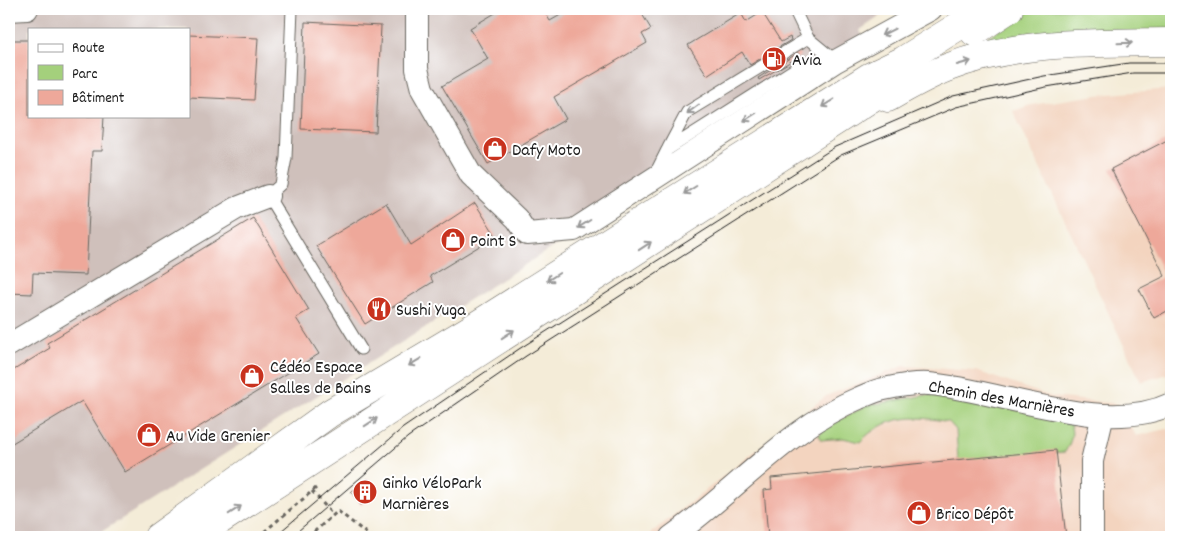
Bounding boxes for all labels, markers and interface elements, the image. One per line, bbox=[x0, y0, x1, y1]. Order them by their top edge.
one-way arrow bbox=[881, 27, 896, 37]
legend bbox=[28, 28, 190, 118]
text: Route bbox=[72, 38, 105, 60]
one-way arrow bbox=[1116, 38, 1133, 48]
fuel station icon: Avia bbox=[761, 46, 787, 72]
place label: Avia bbox=[792, 49, 822, 74]
one-way arrow bbox=[956, 57, 972, 67]
text: Parc bbox=[72, 64, 97, 86]
text: Bâtiment bbox=[72, 88, 125, 110]
one-way arrow bbox=[821, 99, 835, 109]
one-way arrow bbox=[686, 104, 699, 115]
one-way arrow bbox=[743, 112, 757, 122]
shop icon: Dafy Moto bbox=[482, 136, 508, 162]
place label: Dafy Moto bbox=[512, 139, 581, 164]
one-way arrow bbox=[684, 185, 698, 195]
one-way arrow bbox=[577, 219, 591, 229]
shop icon: Point S bbox=[440, 227, 466, 253]
place label: Point S bbox=[470, 230, 517, 255]
one-way arrow bbox=[637, 241, 651, 251]
one-way arrow bbox=[546, 272, 560, 282]
restaurant icon: Sushi Yuga bbox=[366, 296, 392, 322]
place label: Sushi Yuga bbox=[396, 299, 466, 324]
one-way arrow bbox=[500, 329, 514, 339]
place label: Cédéo Espace Salles de Bains bbox=[270, 356, 371, 402]
one-way arrow bbox=[408, 358, 422, 368]
shop icon: Cédéo Espace Salles de Bains bbox=[239, 363, 265, 389]
street label: Chemin des Marnières bbox=[926, 375, 1077, 426]
one-way arrow bbox=[364, 416, 378, 427]
shop icon: Au Vide Grenier bbox=[136, 422, 162, 448]
place label: Au Vide Grenier bbox=[166, 425, 270, 450]
place label: Ginko VéloPark Marnières bbox=[382, 472, 482, 518]
building icon: Ginko VéloPark Marnières bbox=[352, 479, 378, 505]
shop icon: Brico Dépôt bbox=[906, 500, 932, 526]
place label: Brico Dépôt bbox=[936, 503, 1014, 528]
one-way arrow bbox=[227, 505, 241, 515]

